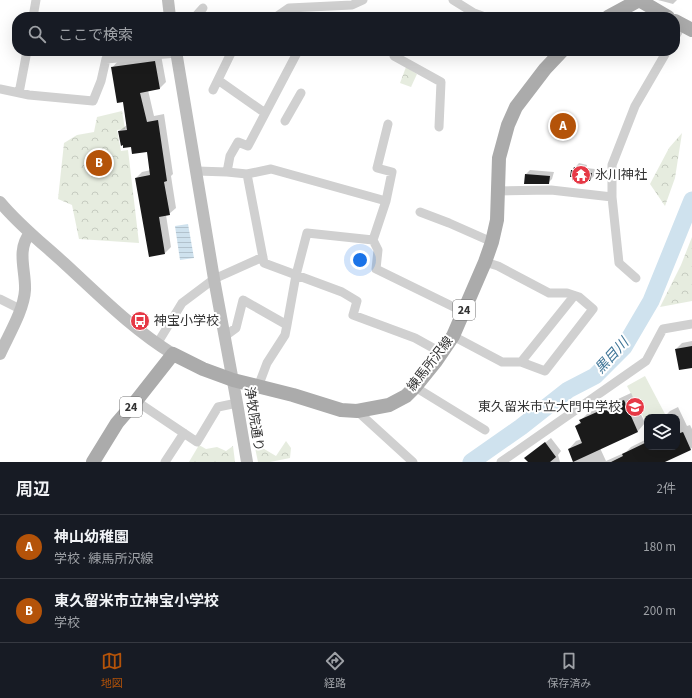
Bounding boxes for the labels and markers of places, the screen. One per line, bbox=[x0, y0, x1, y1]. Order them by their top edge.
pin: A bbox=[550, 111, 576, 141]
pin: B bbox=[86, 148, 112, 178]
temple icon: 氷川神社 bbox=[570, 164, 592, 186]
place label: 氷川神社 bbox=[595, 166, 647, 184]
bus stop icon: 神宝小学校 bbox=[129, 310, 151, 332]
place label: 神宝小学校 bbox=[154, 312, 219, 330]
school or university icon: 東久留米市立大門中学校 bbox=[624, 396, 646, 418]
place label: 東久留米市立大門中学校 bbox=[478, 398, 621, 416]

